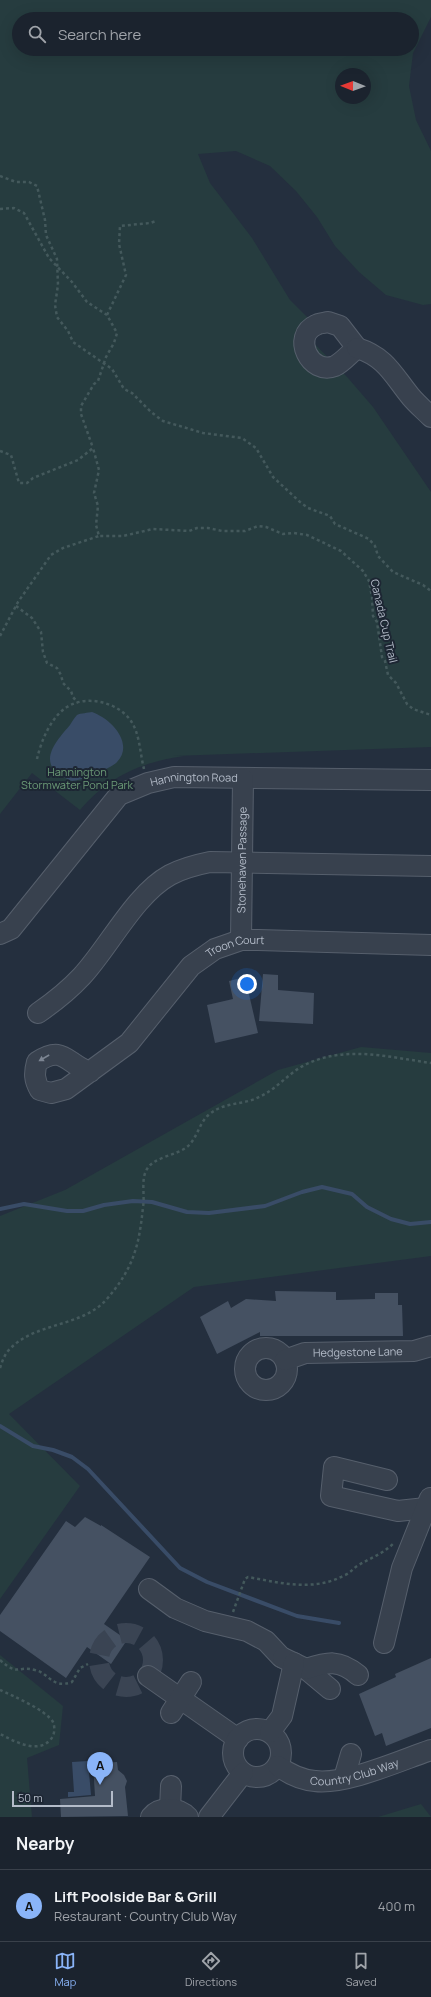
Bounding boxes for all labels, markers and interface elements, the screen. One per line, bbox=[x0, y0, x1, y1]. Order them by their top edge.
search box bbox=[12, 12, 419, 56]
icon: search bbox=[26, 23, 48, 45]
text: Search here bbox=[58, 24, 141, 45]
north arrow bbox=[335, 68, 371, 104]
street label: Canada Cup Trail bbox=[368, 578, 401, 664]
park label: Hannington Stormwater Pond Park bbox=[21, 764, 134, 792]
street label: Hannington Road bbox=[149, 769, 238, 789]
street label: Stonehaven Passage bbox=[233, 806, 250, 913]
street label: Troon Court bbox=[202, 932, 265, 960]
your location bbox=[237, 974, 257, 994]
one-way arrow bbox=[38, 1055, 49, 1062]
street label: Hedgestone Lane bbox=[313, 1343, 403, 1360]
pin: A bbox=[87, 1752, 113, 1785]
street label: Country Club Way bbox=[310, 1754, 401, 1788]
scale bar bbox=[12, 1789, 113, 1808]
text: 50 m bbox=[18, 1790, 43, 1805]
text: Nearby bbox=[16, 1832, 74, 1855]
text: Lift Poolside Bar & Grill bbox=[54, 1886, 217, 1907]
text: A bbox=[25, 1897, 33, 1915]
text: 400 m bbox=[378, 1897, 415, 1915]
text: Restaurant · Country Club Way bbox=[54, 1907, 237, 1925]
tab: Map bbox=[54, 1950, 76, 1989]
tab: Directions bbox=[185, 1950, 237, 1989]
tab: Saved bbox=[346, 1950, 377, 1989]

